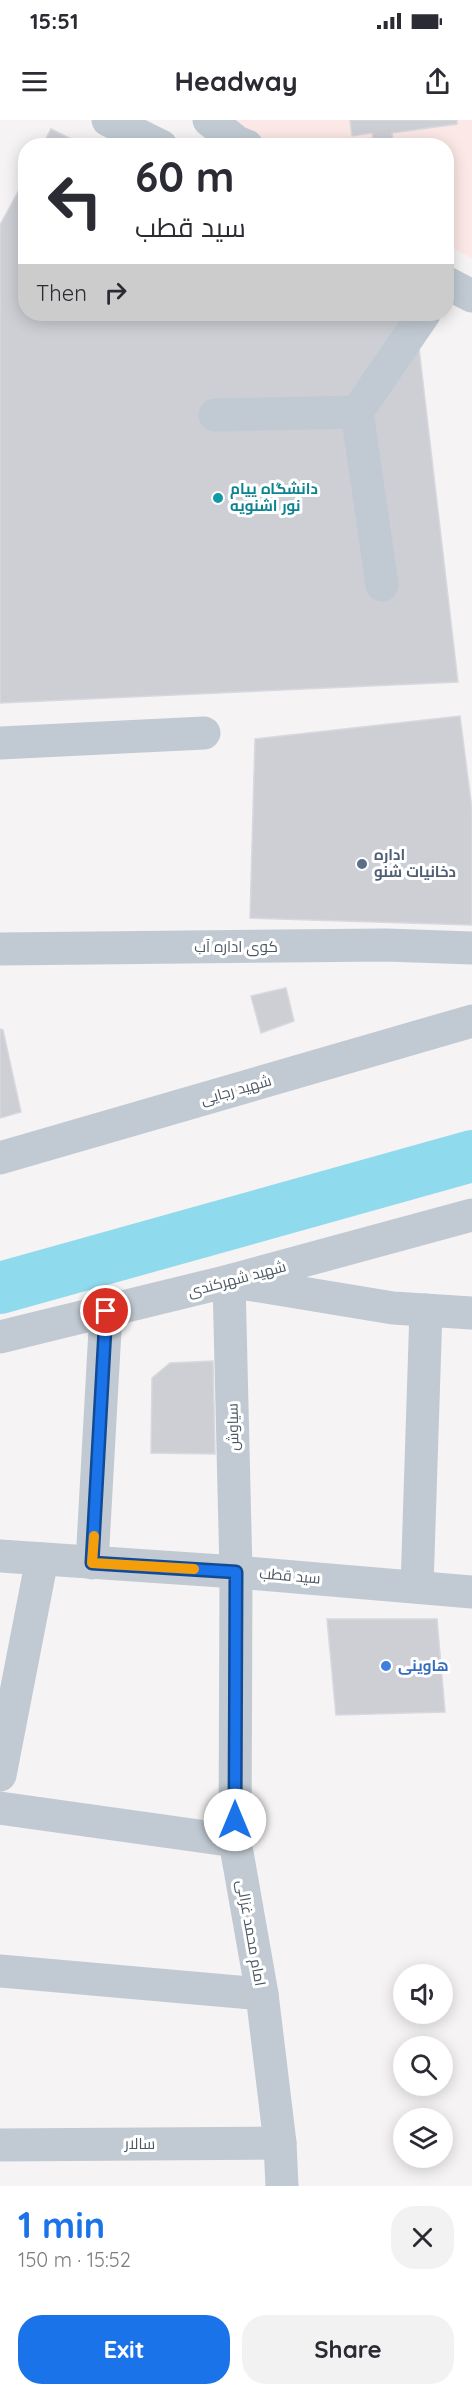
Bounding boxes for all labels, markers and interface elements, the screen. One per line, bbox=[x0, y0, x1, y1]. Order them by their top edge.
text: 15:51 bbox=[30, 7, 78, 35]
text: Headway bbox=[174, 64, 298, 98]
icon: menu bbox=[18, 65, 51, 98]
icon: share bbox=[421, 65, 454, 98]
text: 60 m bbox=[135, 150, 235, 203]
icon: left bbox=[36, 162, 114, 240]
text: سید قطب bbox=[135, 210, 246, 244]
icon: right bbox=[99, 276, 132, 309]
text: Then bbox=[36, 279, 87, 307]
place label: دانشگاه پیام نور اشنویه bbox=[230, 479, 318, 515]
marker: دانشگاه پیام نور اشنویه bbox=[211, 491, 225, 505]
place label: اداره دخانیات شنو bbox=[374, 845, 456, 881]
marker: اداره دخانیات شنو bbox=[355, 857, 369, 871]
street label: کوی اداره آب bbox=[194, 937, 278, 957]
street label: شهید رجایی bbox=[198, 1070, 274, 1110]
street label: شهید شهرکندی bbox=[186, 1256, 288, 1302]
pin bbox=[80, 1285, 131, 1336]
icon: arrive bbox=[89, 1294, 122, 1327]
street label: سیاوش bbox=[223, 1403, 243, 1451]
street label: سید قطب bbox=[259, 1563, 322, 1588]
place label: هاوینی bbox=[398, 1656, 449, 1675]
marker: هاوینی bbox=[379, 1659, 393, 1673]
position arrow bbox=[203, 1788, 267, 1852]
street label: امام محمد غزالی bbox=[232, 1878, 270, 1988]
map controls bbox=[393, 1964, 453, 2168]
button: sound bbox=[393, 1964, 453, 2024]
button: search bbox=[393, 2036, 453, 2096]
button: layers bbox=[393, 2108, 453, 2168]
street label: سالار bbox=[124, 2134, 155, 2153]
text: 1 min bbox=[18, 2202, 105, 2247]
button: close bbox=[391, 2206, 454, 2269]
text: 150 m · 15:52 bbox=[18, 2247, 131, 2272]
button: Exit bbox=[18, 2315, 230, 2384]
button: Share bbox=[242, 2315, 454, 2384]

